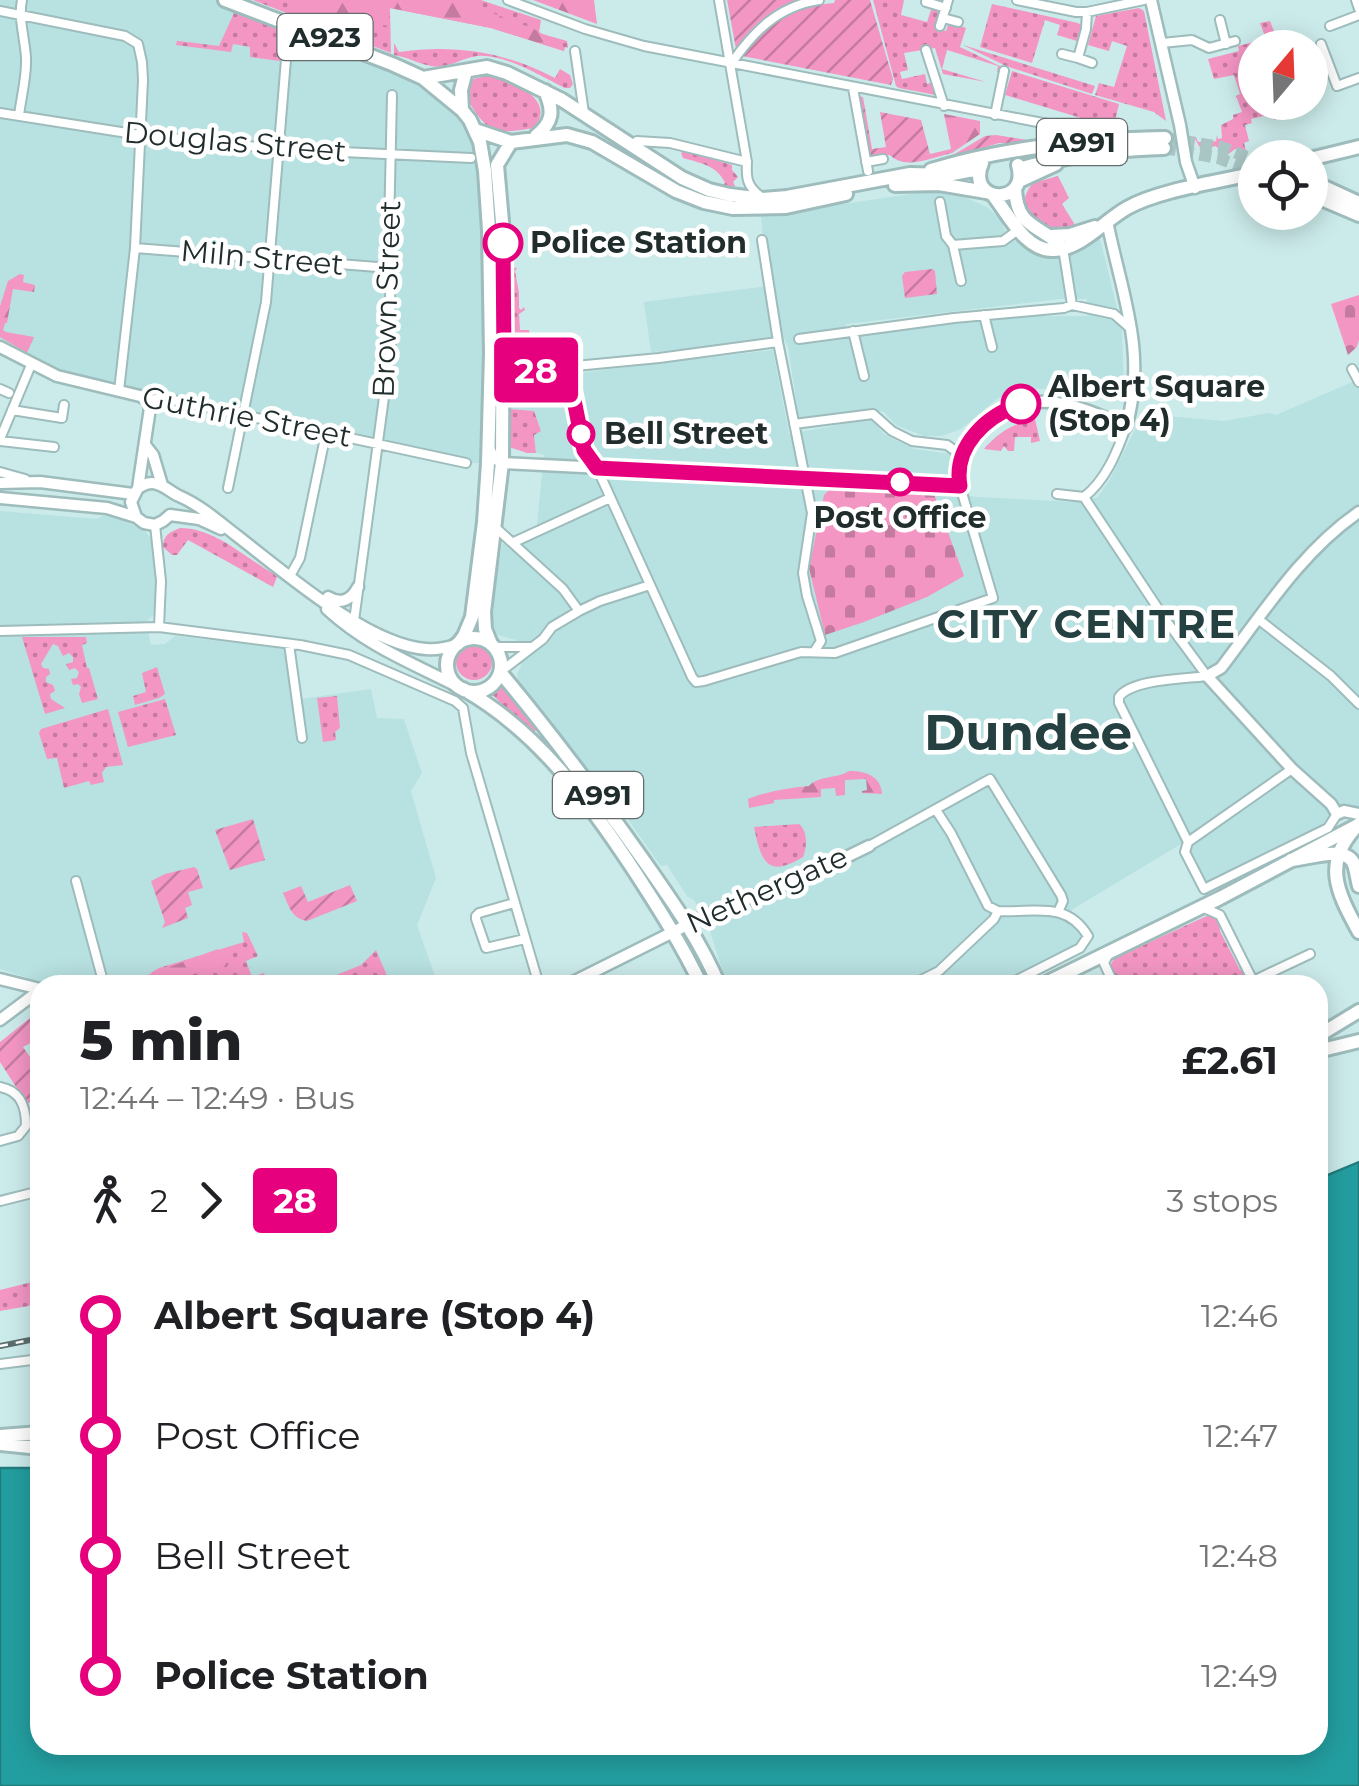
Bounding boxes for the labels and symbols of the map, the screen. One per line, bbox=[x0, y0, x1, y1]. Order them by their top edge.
road number: A923 bbox=[278, 14, 372, 60]
north arrow bbox=[1238, 30, 1328, 120]
street label: Douglas Street bbox=[122, 113, 348, 170]
road number: A991 bbox=[1037, 119, 1127, 165]
street label: Brown Street bbox=[365, 199, 408, 398]
marker: Police Station bbox=[484, 224, 522, 262]
place label: Police Station bbox=[530, 224, 747, 261]
street label: Miln Street bbox=[179, 232, 345, 283]
line badge: 28 bbox=[491, 338, 581, 402]
place label: Albert Square (Stop 4) bbox=[1047, 368, 1265, 439]
street label: Guthrie Street bbox=[139, 378, 355, 455]
marker: Albert Square (Stop 4) bbox=[1002, 385, 1040, 423]
place label: Bell Street bbox=[604, 415, 768, 452]
marker: Bell Street bbox=[568, 421, 594, 447]
marker: Post Office bbox=[887, 469, 913, 495]
place label: Post Office bbox=[814, 499, 986, 536]
district label: CITY CENTRE bbox=[936, 599, 1238, 648]
district label: Dundee bbox=[924, 702, 1132, 763]
road number: A991 bbox=[553, 772, 643, 818]
street label: Nethergate bbox=[680, 838, 853, 942]

